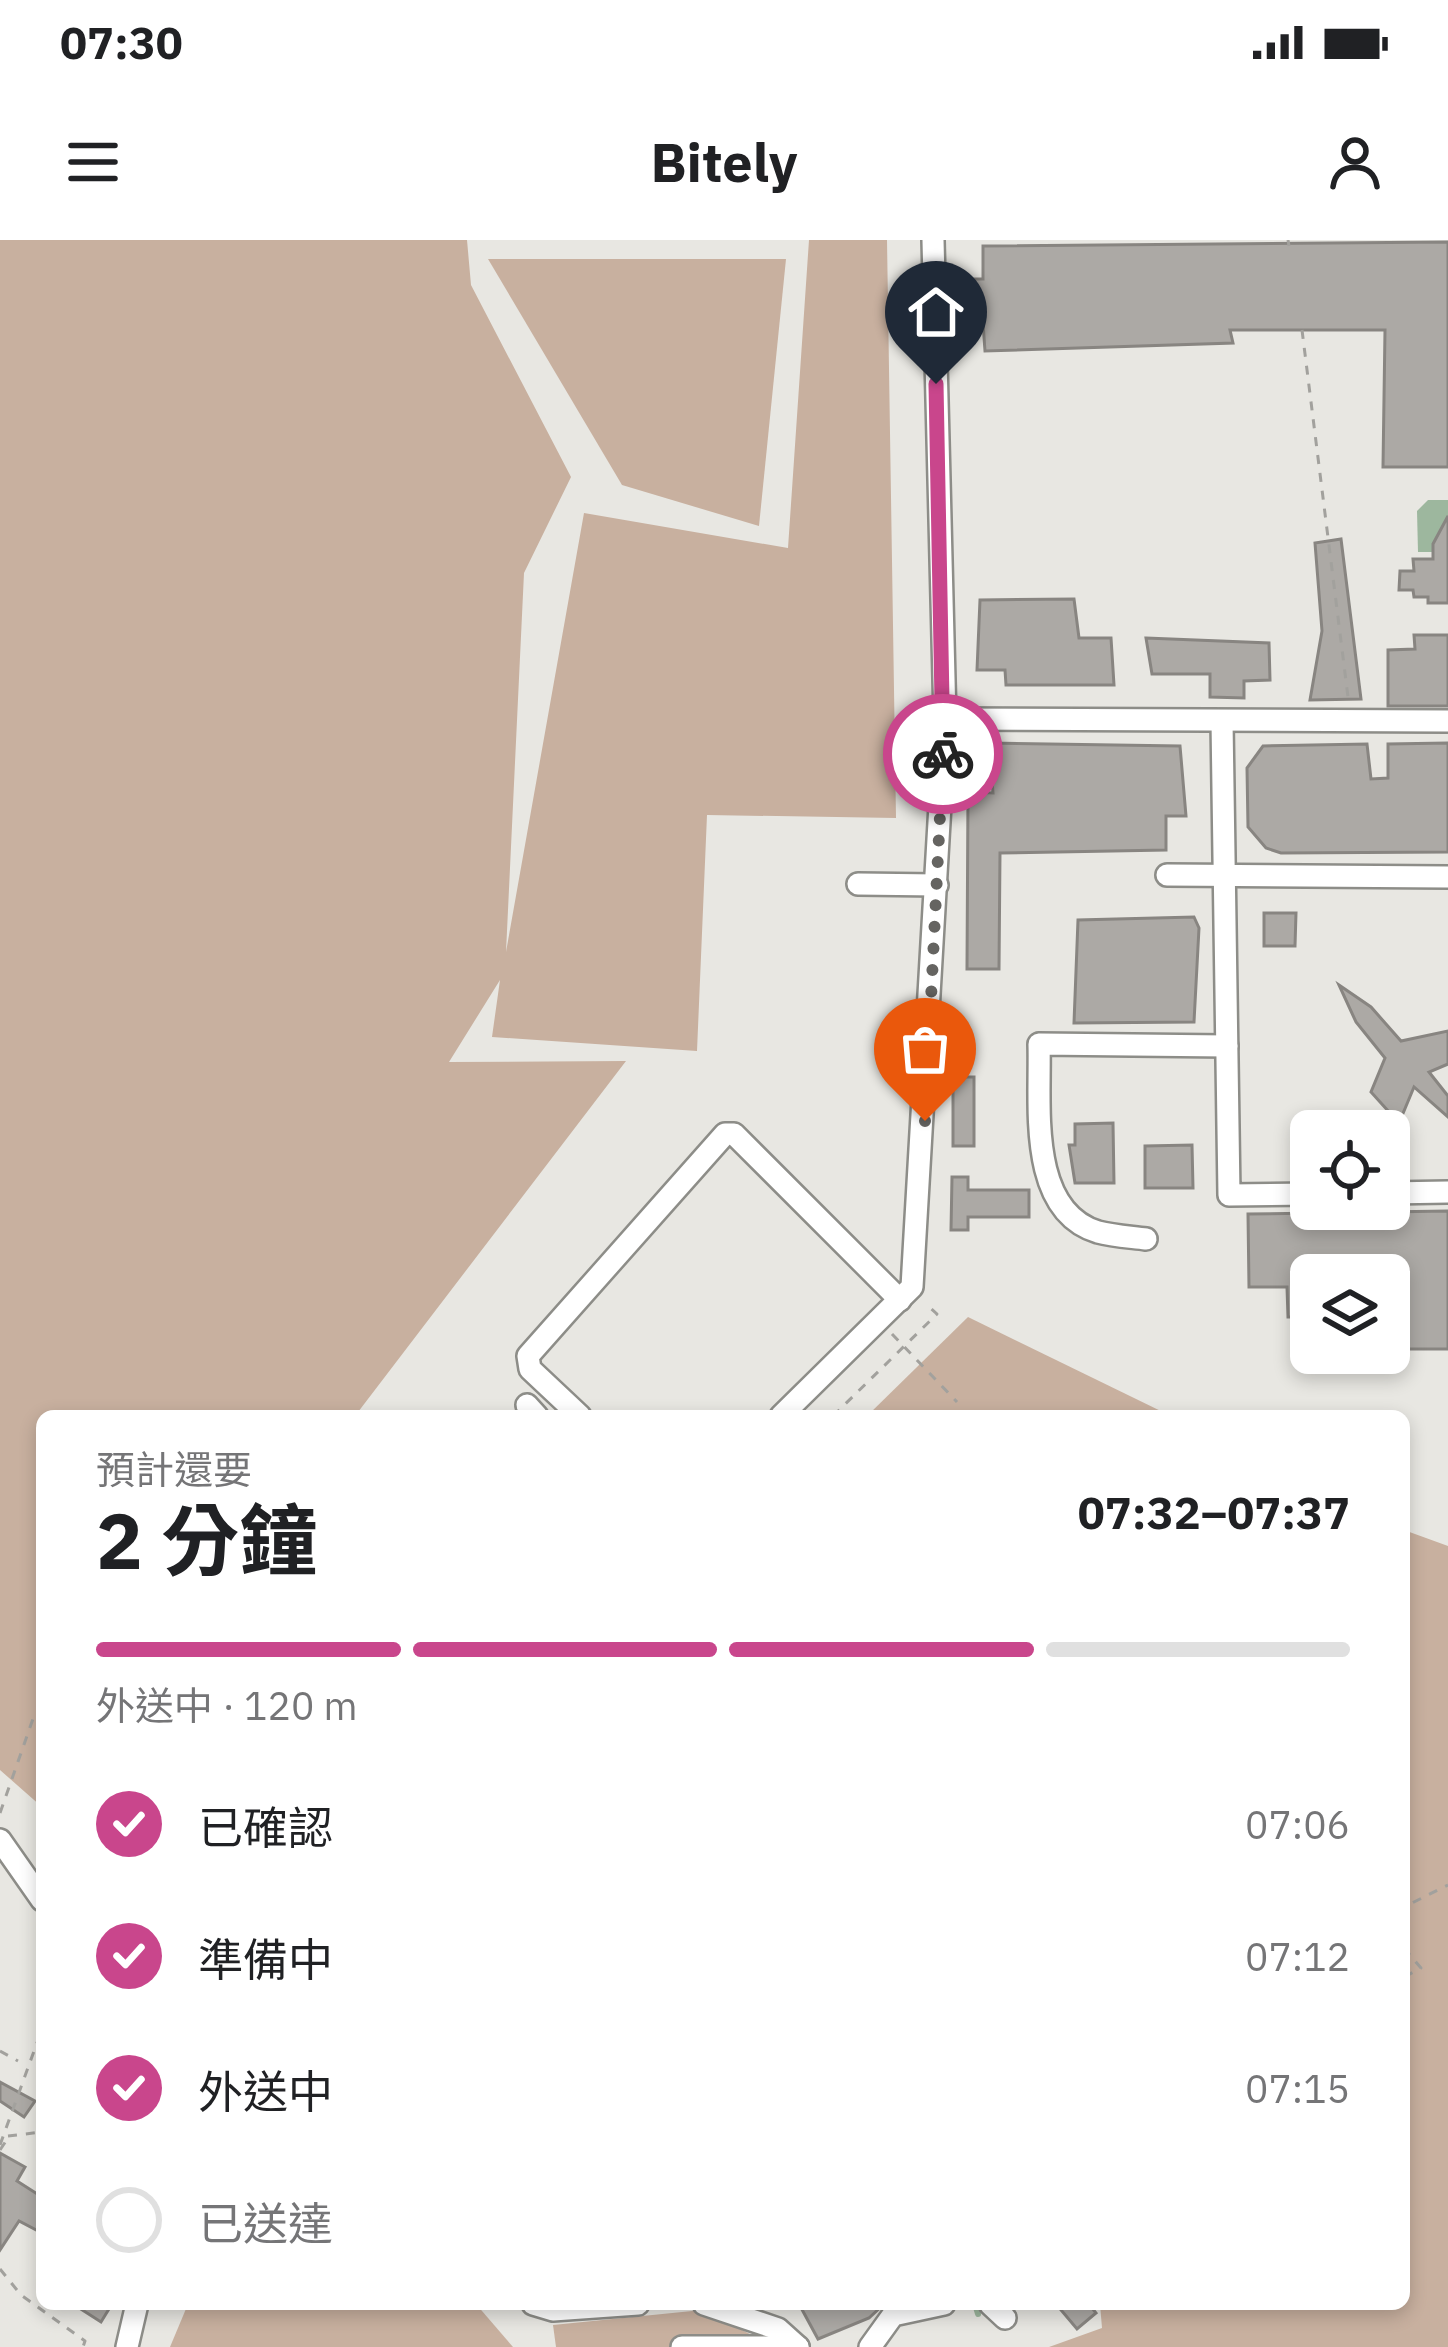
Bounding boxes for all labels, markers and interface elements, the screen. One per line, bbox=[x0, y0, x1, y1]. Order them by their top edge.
text: 07:30 bbox=[60, 13, 183, 71]
text: Bitely bbox=[650, 127, 798, 197]
icon: menu bbox=[60, 129, 126, 195]
icon: person bbox=[1322, 129, 1388, 195]
pin bbox=[885, 261, 987, 384]
icon: home bbox=[903, 279, 969, 345]
courier bbox=[883, 694, 1003, 814]
icon: bike bbox=[910, 721, 976, 787]
pin bbox=[874, 998, 976, 1121]
icon: bag bbox=[892, 1016, 958, 1082]
map controls bbox=[1290, 1110, 1410, 1374]
button: locate bbox=[1290, 1110, 1410, 1230]
button: layers bbox=[1290, 1254, 1410, 1374]
text: 預計還要 bbox=[96, 1444, 252, 1495]
text: 07:32–07:37 bbox=[1078, 1483, 1350, 1541]
text: 2 分鐘 bbox=[96, 1489, 317, 1590]
text: 外送中 · 120 m bbox=[96, 1680, 358, 1731]
icon: check bbox=[96, 1791, 162, 1857]
text: 已確認 bbox=[198, 1798, 333, 1856]
text: 07:06 bbox=[1245, 1799, 1350, 1850]
icon: check bbox=[96, 1923, 162, 1989]
text: 準備中 bbox=[198, 1930, 333, 1988]
text: 07:12 bbox=[1245, 1931, 1350, 1982]
icon: check bbox=[96, 2055, 162, 2121]
text: 外送中 bbox=[198, 2062, 333, 2120]
text: 07:15 bbox=[1245, 2063, 1350, 2114]
text: 已送達 bbox=[198, 2194, 333, 2252]

